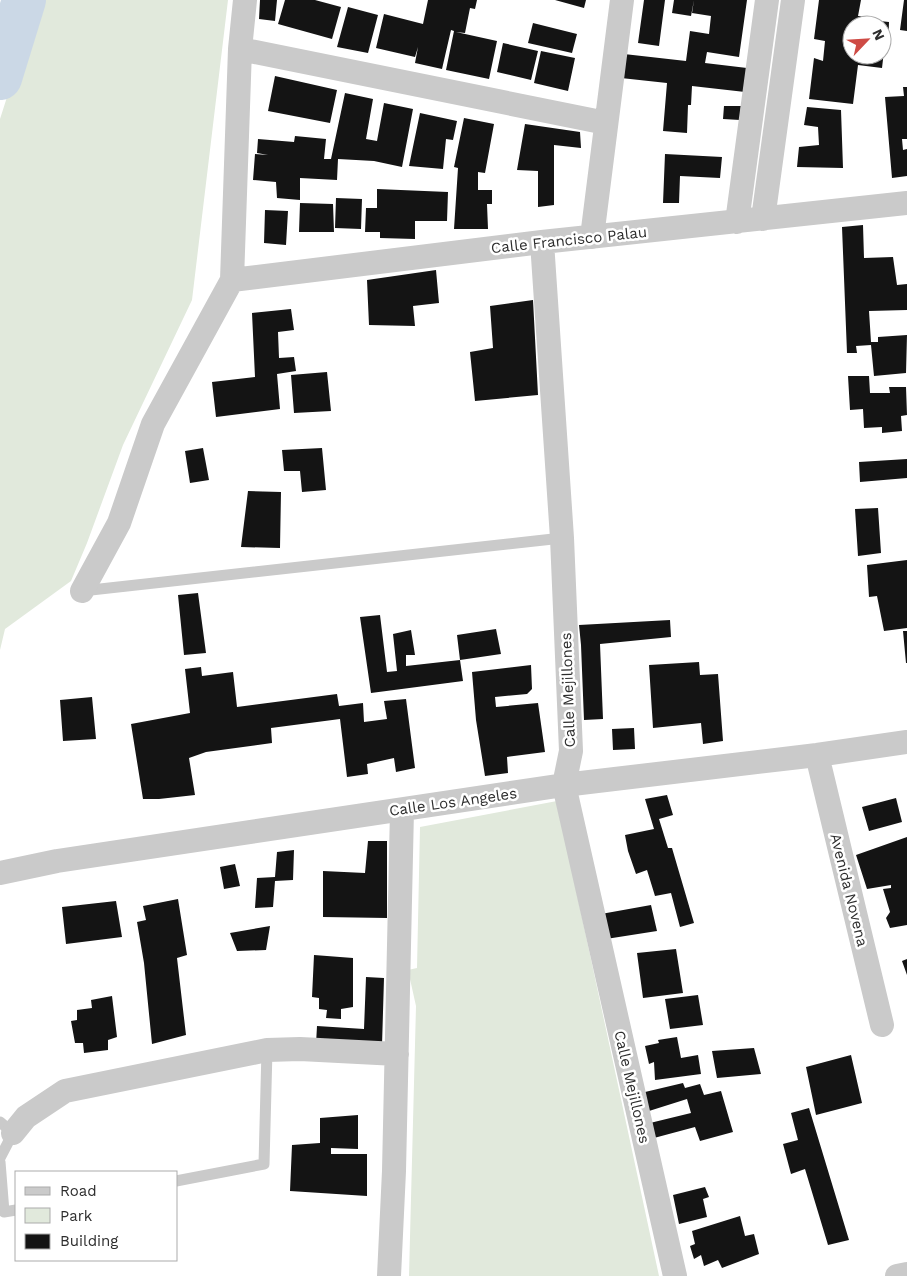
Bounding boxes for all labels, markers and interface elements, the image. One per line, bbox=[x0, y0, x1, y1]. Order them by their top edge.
north arrow bbox=[842, 15, 892, 65]
text: N bbox=[869, 26, 888, 43]
street label: Calle Francisco Palau bbox=[490, 223, 648, 257]
street label: Calle Mejillones bbox=[557, 632, 579, 748]
street label: Calle Los Angeles bbox=[388, 784, 518, 820]
street label: Avenida Novena bbox=[826, 832, 872, 949]
street label: Calle Mejillones bbox=[610, 1029, 654, 1145]
legend bbox=[15, 1171, 178, 1261]
text: Road bbox=[60, 1182, 97, 1200]
text: Park bbox=[60, 1207, 93, 1225]
text: Building bbox=[60, 1232, 118, 1250]

